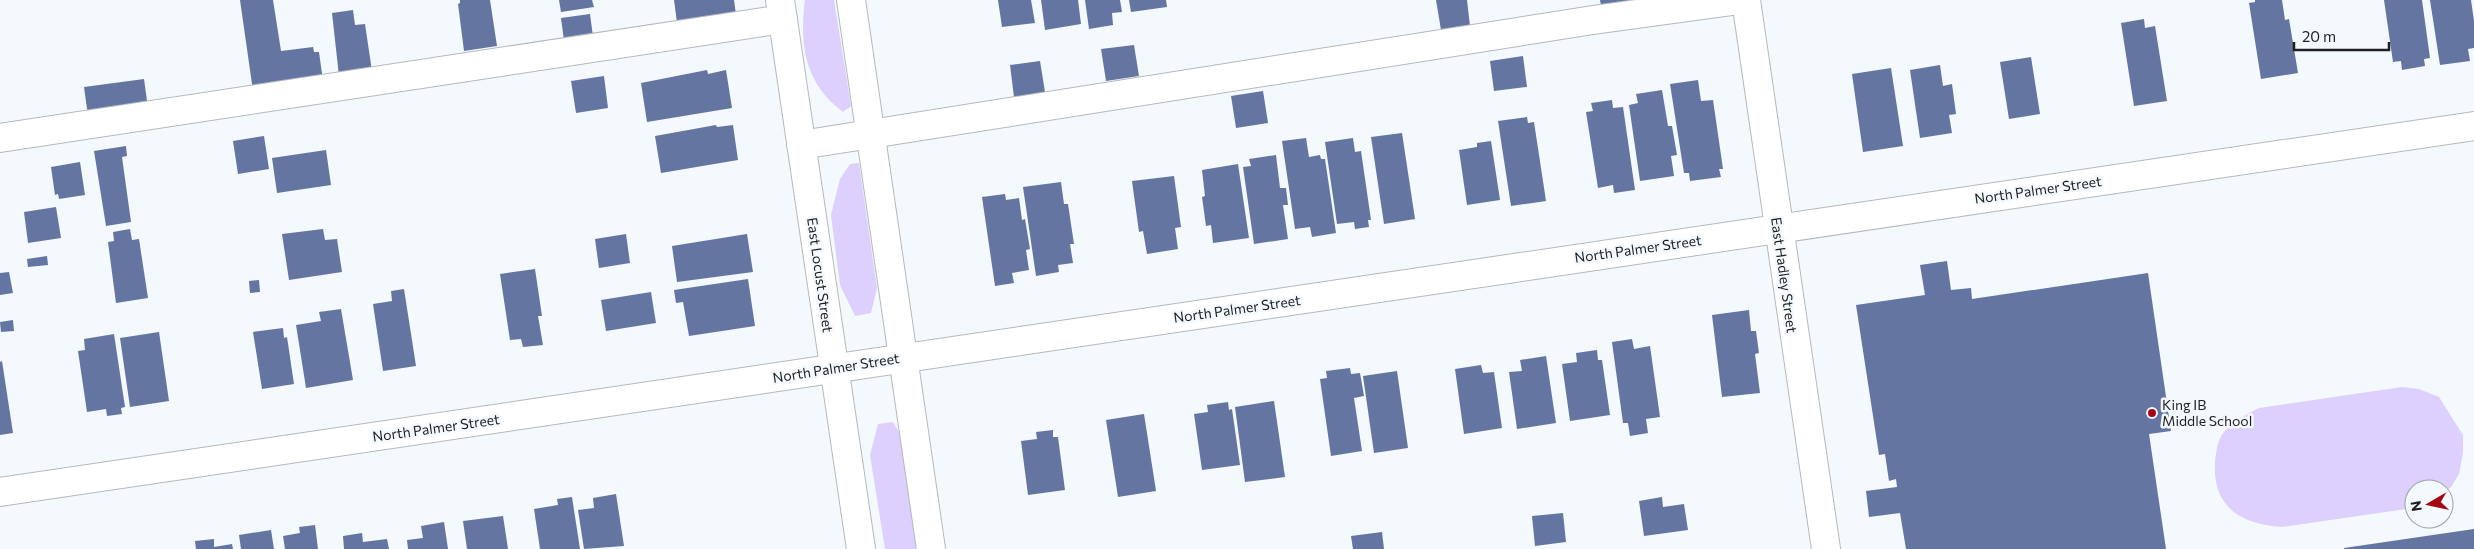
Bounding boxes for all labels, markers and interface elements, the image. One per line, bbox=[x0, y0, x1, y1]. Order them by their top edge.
scale bar bbox=[2294, 20, 2389, 52]
text: 20 m bbox=[2302, 27, 2336, 45]
street label: North Palmer Street bbox=[1973, 172, 2103, 207]
street label: East Locust Street bbox=[804, 216, 837, 334]
street label: East Hadley Street bbox=[1768, 216, 1801, 334]
street label: North Palmer Street bbox=[1573, 231, 1703, 266]
street label: North Palmer Street bbox=[1172, 291, 1302, 326]
street label: North Palmer Street bbox=[771, 349, 901, 386]
place label: King IB Middle School bbox=[2162, 396, 2252, 429]
marker: King IB Middle School bbox=[2146, 407, 2158, 419]
street label: North Palmer Street bbox=[371, 410, 501, 445]
north arrow bbox=[2404, 479, 2454, 529]
text: N bbox=[2406, 500, 2425, 513]

